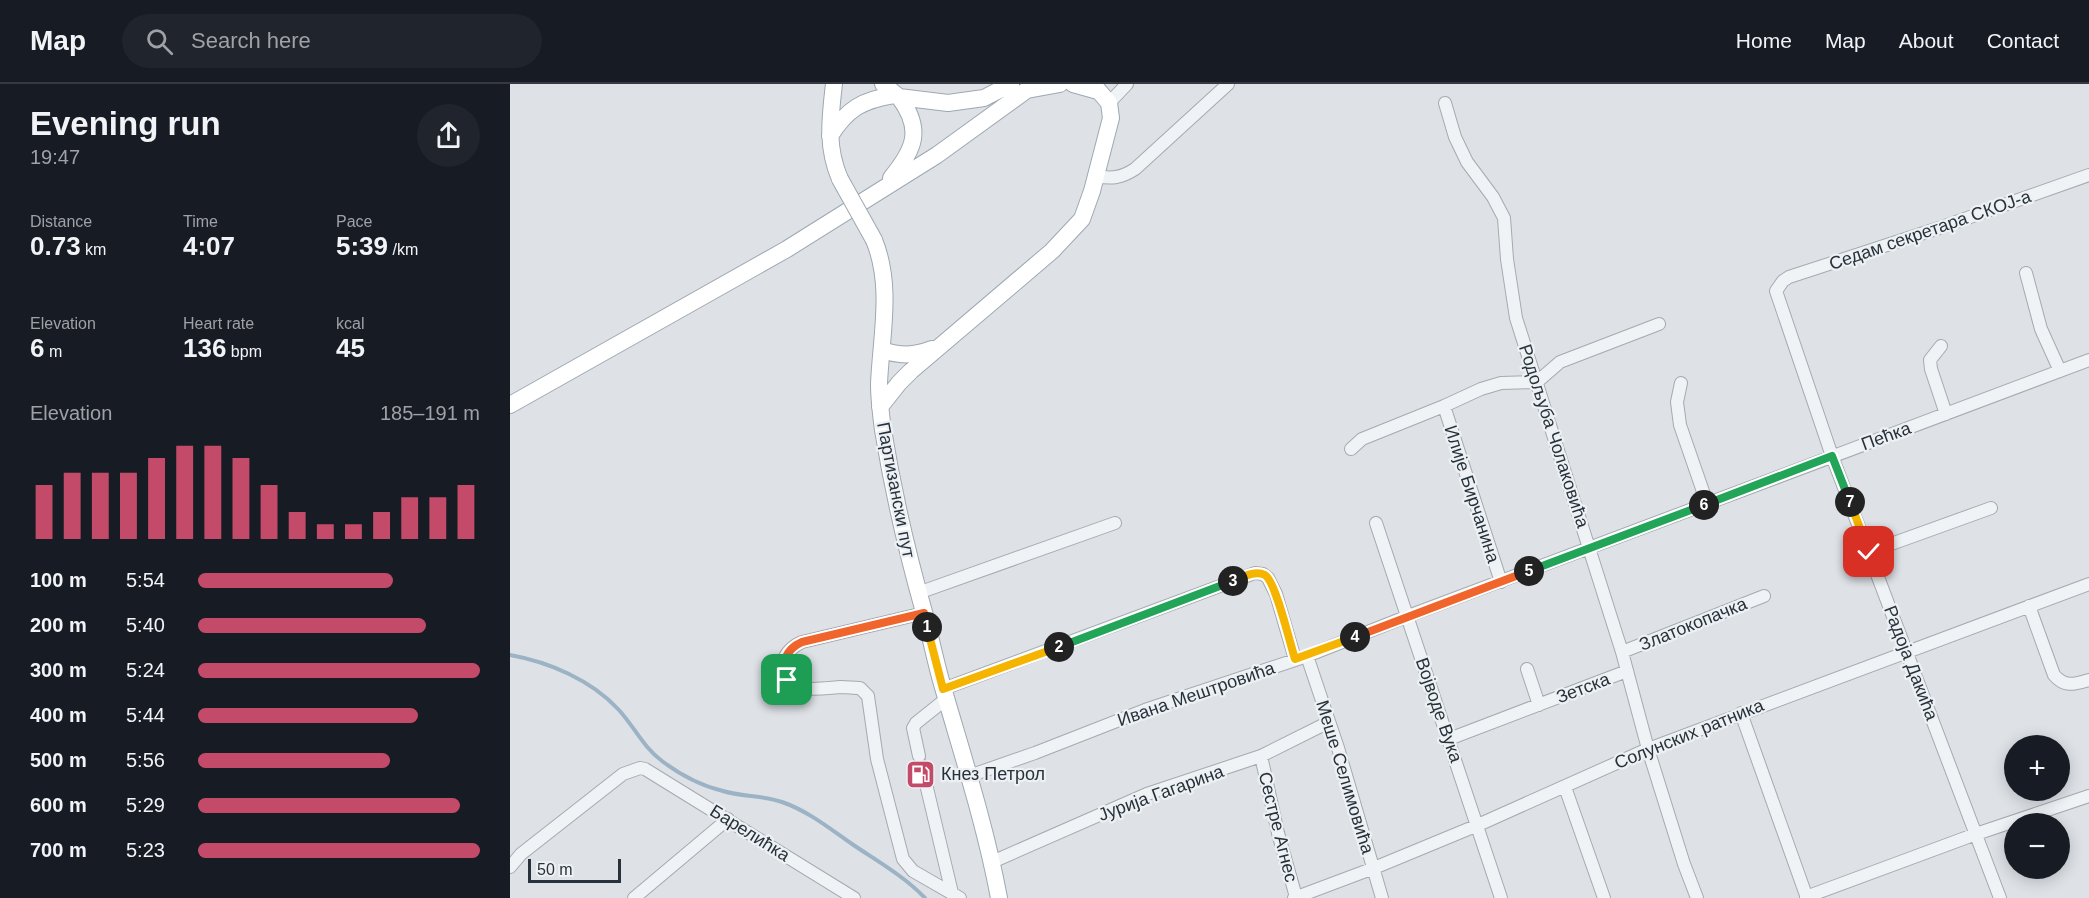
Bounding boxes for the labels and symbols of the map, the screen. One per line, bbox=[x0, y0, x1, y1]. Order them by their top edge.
street label: Седам секретара СКОЈ-а bbox=[1826, 186, 2034, 274]
street label: Родољуба Чолаковића bbox=[1515, 342, 1593, 531]
street label: Пећка bbox=[1859, 418, 1914, 454]
street label: Партизански пут bbox=[873, 420, 919, 560]
street label: Илије Бирчанина bbox=[1440, 423, 1504, 566]
pin: 7 bbox=[1835, 487, 1865, 517]
pin: 6 bbox=[1689, 490, 1719, 520]
pin bbox=[1843, 526, 1894, 577]
pin: 5 bbox=[1514, 556, 1544, 586]
pin: 3 bbox=[1218, 566, 1248, 596]
street label: Златокопачка bbox=[1636, 593, 1751, 655]
street label: Радоја Дакића bbox=[1880, 603, 1942, 724]
pin: 1 bbox=[912, 612, 942, 642]
pin: 4 bbox=[1340, 622, 1370, 652]
pin: 2 bbox=[1044, 632, 1074, 662]
pin bbox=[761, 654, 812, 705]
street label: Војводе Вука bbox=[1412, 655, 1467, 766]
street label: Ивана Мештровића bbox=[1115, 657, 1278, 730]
street label: Зетска bbox=[1553, 668, 1613, 707]
street label: Солунских ратника bbox=[1611, 695, 1767, 773]
street label: Меше Селимовића bbox=[1312, 698, 1378, 857]
fuel station icon: Кнез Петрол bbox=[904, 758, 936, 790]
street label: Јурија Гагарина bbox=[1096, 761, 1227, 825]
place label: Кнез Петрол bbox=[941, 764, 1045, 784]
street label: Сестре Агнес bbox=[1255, 770, 1301, 884]
street label: Барелићка bbox=[706, 801, 794, 866]
scale bar bbox=[528, 856, 621, 884]

